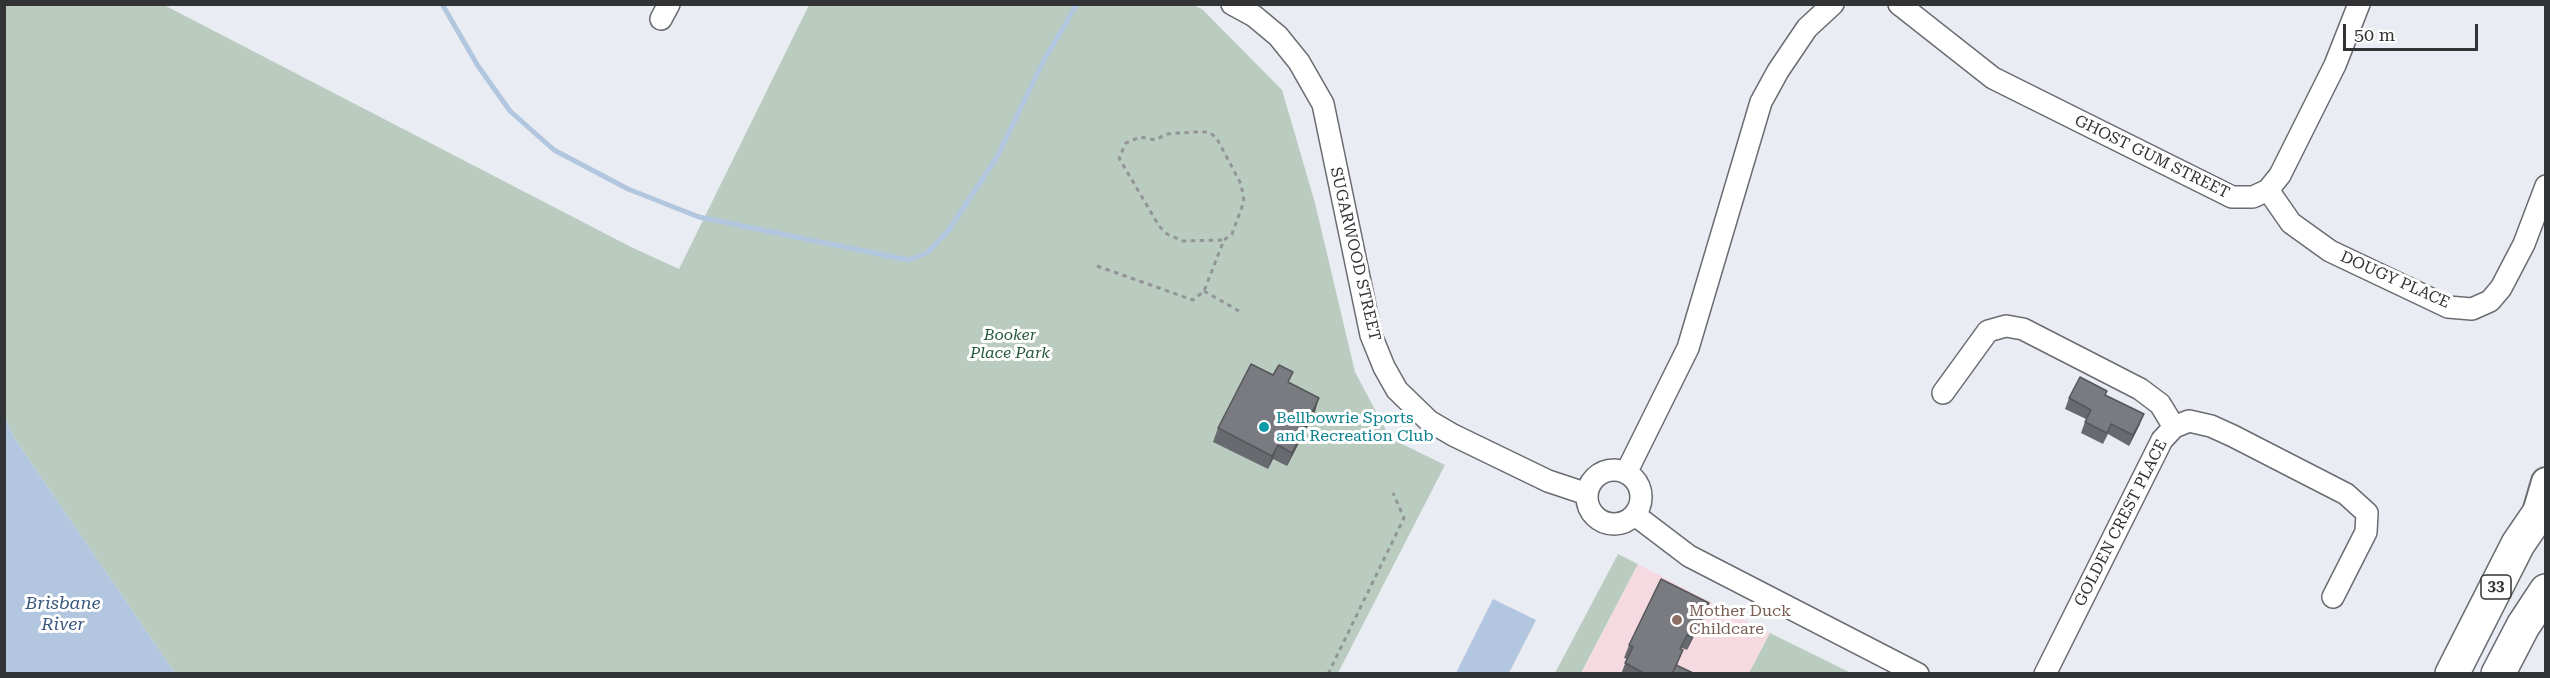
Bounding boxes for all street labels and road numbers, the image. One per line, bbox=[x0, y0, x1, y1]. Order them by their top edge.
street label: GHOST GUM STREET bbox=[2071, 111, 2233, 203]
street label: SUGARWOOD STREET bbox=[1326, 165, 1384, 343]
street label: DOUGY PLACE bbox=[2337, 247, 2453, 313]
street label: GOLDEN CREST PLACE bbox=[2071, 436, 2171, 610]
road number: 33 bbox=[2481, 575, 2511, 599]

